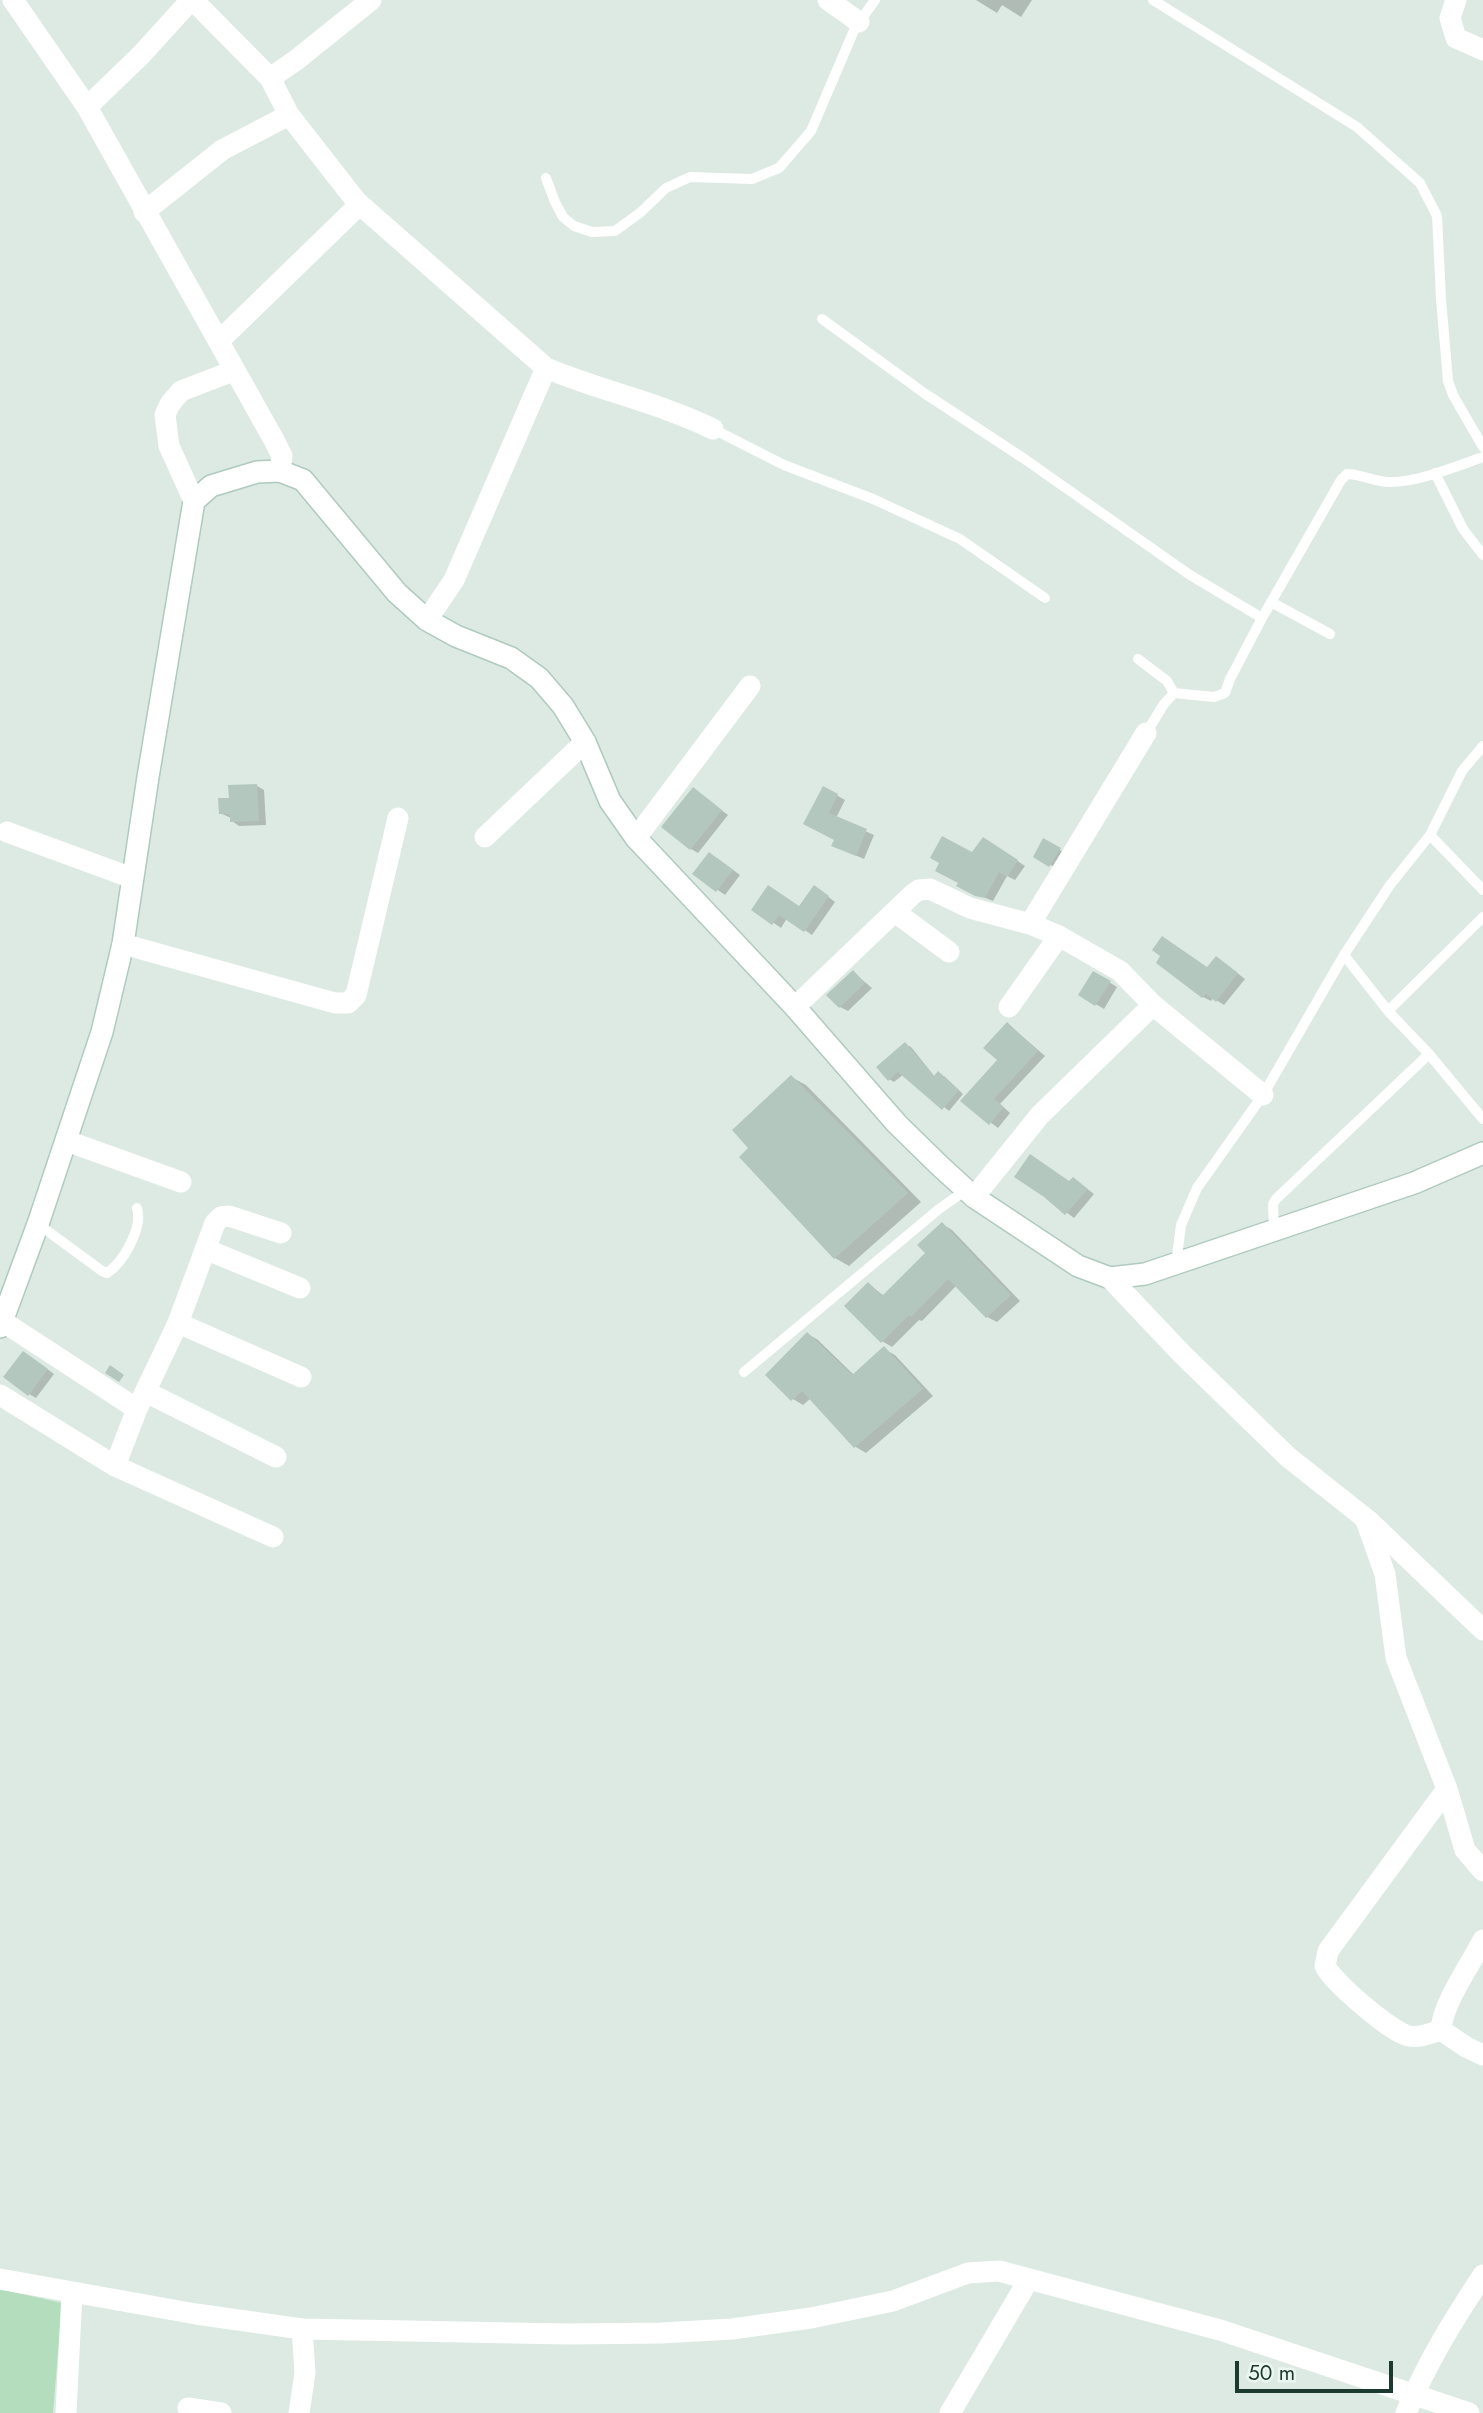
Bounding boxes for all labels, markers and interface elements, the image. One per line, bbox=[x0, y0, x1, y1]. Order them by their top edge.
scale bar bbox=[1238, 2346, 1396, 2390]
text: 50 m bbox=[1248, 2358, 1295, 2388]

